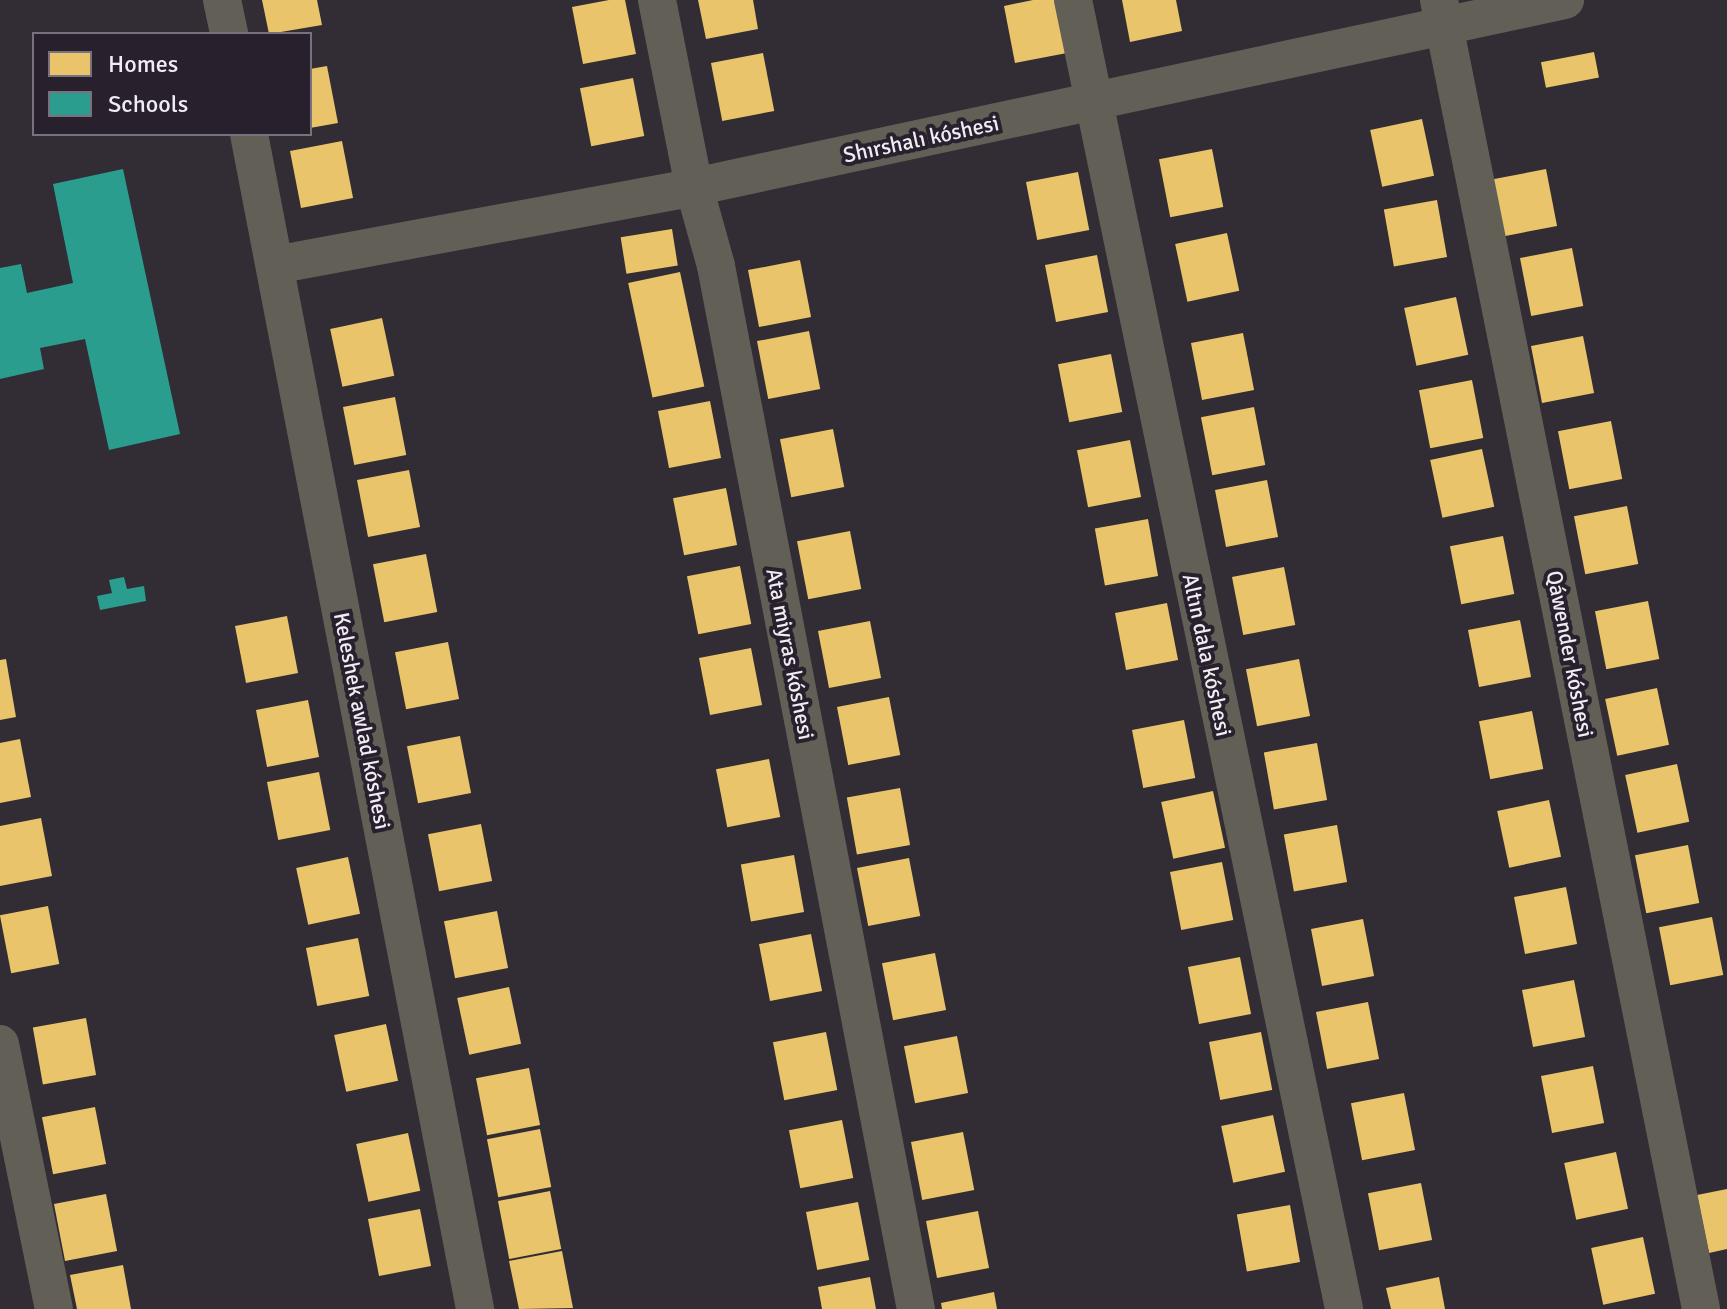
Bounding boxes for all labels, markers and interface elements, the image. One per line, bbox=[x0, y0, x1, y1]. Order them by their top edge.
legend bbox=[32, 32, 312, 136]
text: Homes bbox=[108, 49, 178, 79]
text: Schools bbox=[108, 89, 188, 119]
street label: Shırshalı kóshesi bbox=[841, 110, 1001, 168]
street label: Ata miyras kóshesi bbox=[760, 566, 820, 742]
street label: Qáwender kóshesi bbox=[1541, 568, 1599, 740]
street label: Altın dala kóshesi bbox=[1177, 571, 1237, 739]
street label: Keleshek awlad kóshesi bbox=[328, 610, 396, 832]

